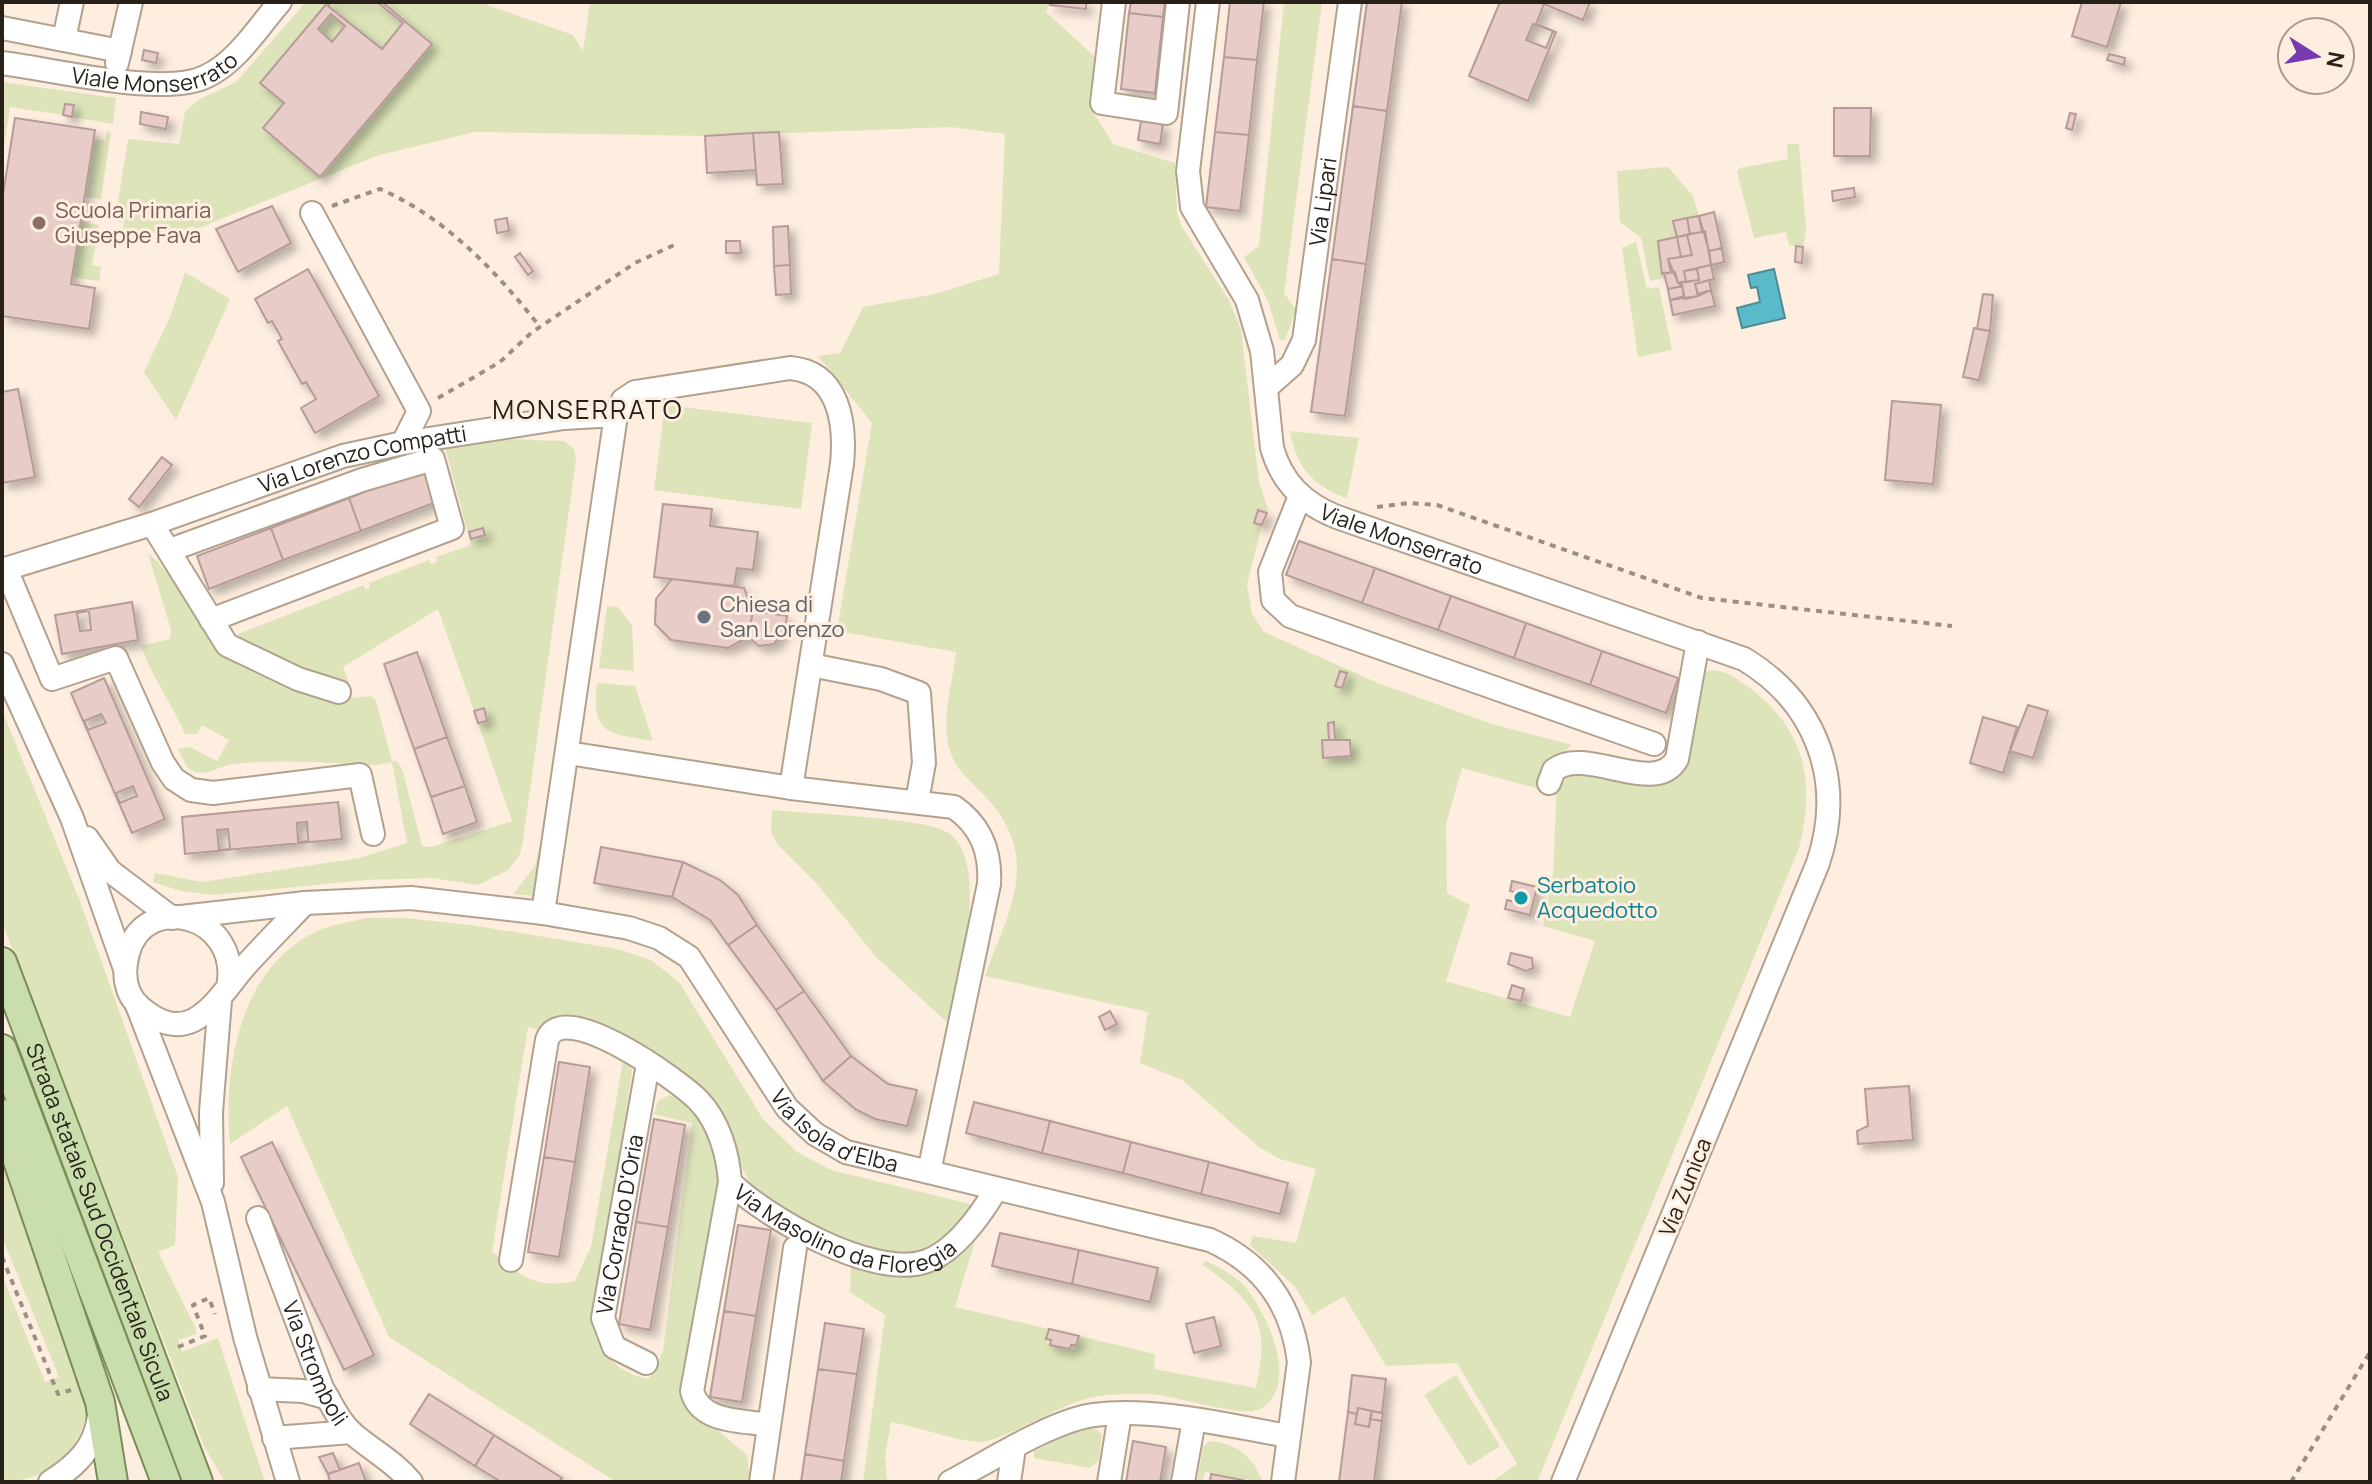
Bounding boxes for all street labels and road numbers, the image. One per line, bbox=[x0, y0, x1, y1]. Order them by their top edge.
street label: Viale Monserrato bbox=[69, 45, 244, 99]
street label: Via Lipari bbox=[1302, 155, 1344, 248]
street label: Via Lorenzo Compatti bbox=[254, 418, 469, 500]
street label: Viale Monserrato bbox=[1315, 496, 1487, 582]
street label: Strada statale Sud Occidentale Sicula bbox=[19, 1039, 181, 1405]
street label: Via Isola d'Elba bbox=[764, 1083, 901, 1179]
street label: Via Corrado D'Oria bbox=[589, 1132, 650, 1317]
street label: Via Zunica bbox=[1652, 1133, 1718, 1241]
street label: Via Masolino da Floregia bbox=[728, 1177, 963, 1280]
street label: Via Stromboli bbox=[276, 1297, 355, 1432]

